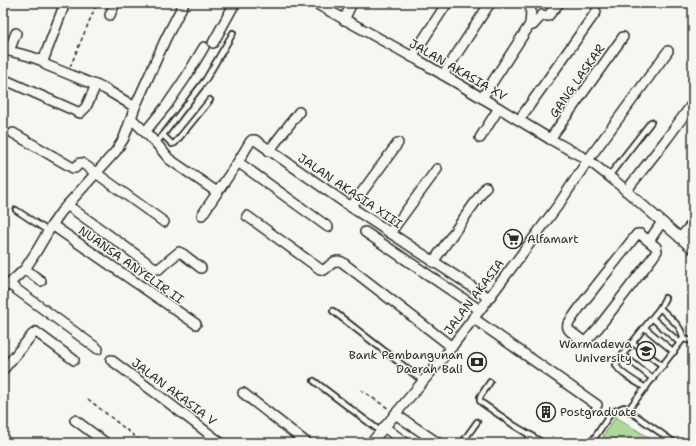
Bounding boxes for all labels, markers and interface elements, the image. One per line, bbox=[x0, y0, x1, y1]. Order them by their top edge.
street label: JALAN AKASIA XV bbox=[406, 36, 510, 104]
street label: GANG LASKAR bbox=[546, 41, 608, 121]
street label: JALAN AKASIA XIII bbox=[295, 150, 406, 232]
street label: NUANSA ANYELIR II bbox=[75, 223, 187, 308]
supermarket icon: Alfamart bbox=[502, 228, 524, 250]
place label: Alfamart bbox=[527, 231, 579, 247]
street label: JALAN AKASIA bbox=[440, 256, 508, 338]
place label: Warmadewa University bbox=[559, 336, 633, 366]
school or university icon: Warmadewa University bbox=[635, 340, 657, 362]
place label: Bank Pembangunan Daerah Bali bbox=[349, 347, 463, 377]
bank icon: Bank Pembangunan Daerah Bali bbox=[466, 351, 488, 373]
street label: JALAN AKASIA V bbox=[128, 355, 220, 429]
building icon: Postgraduate bbox=[535, 401, 557, 423]
place label: Postgraduate bbox=[560, 404, 637, 420]

